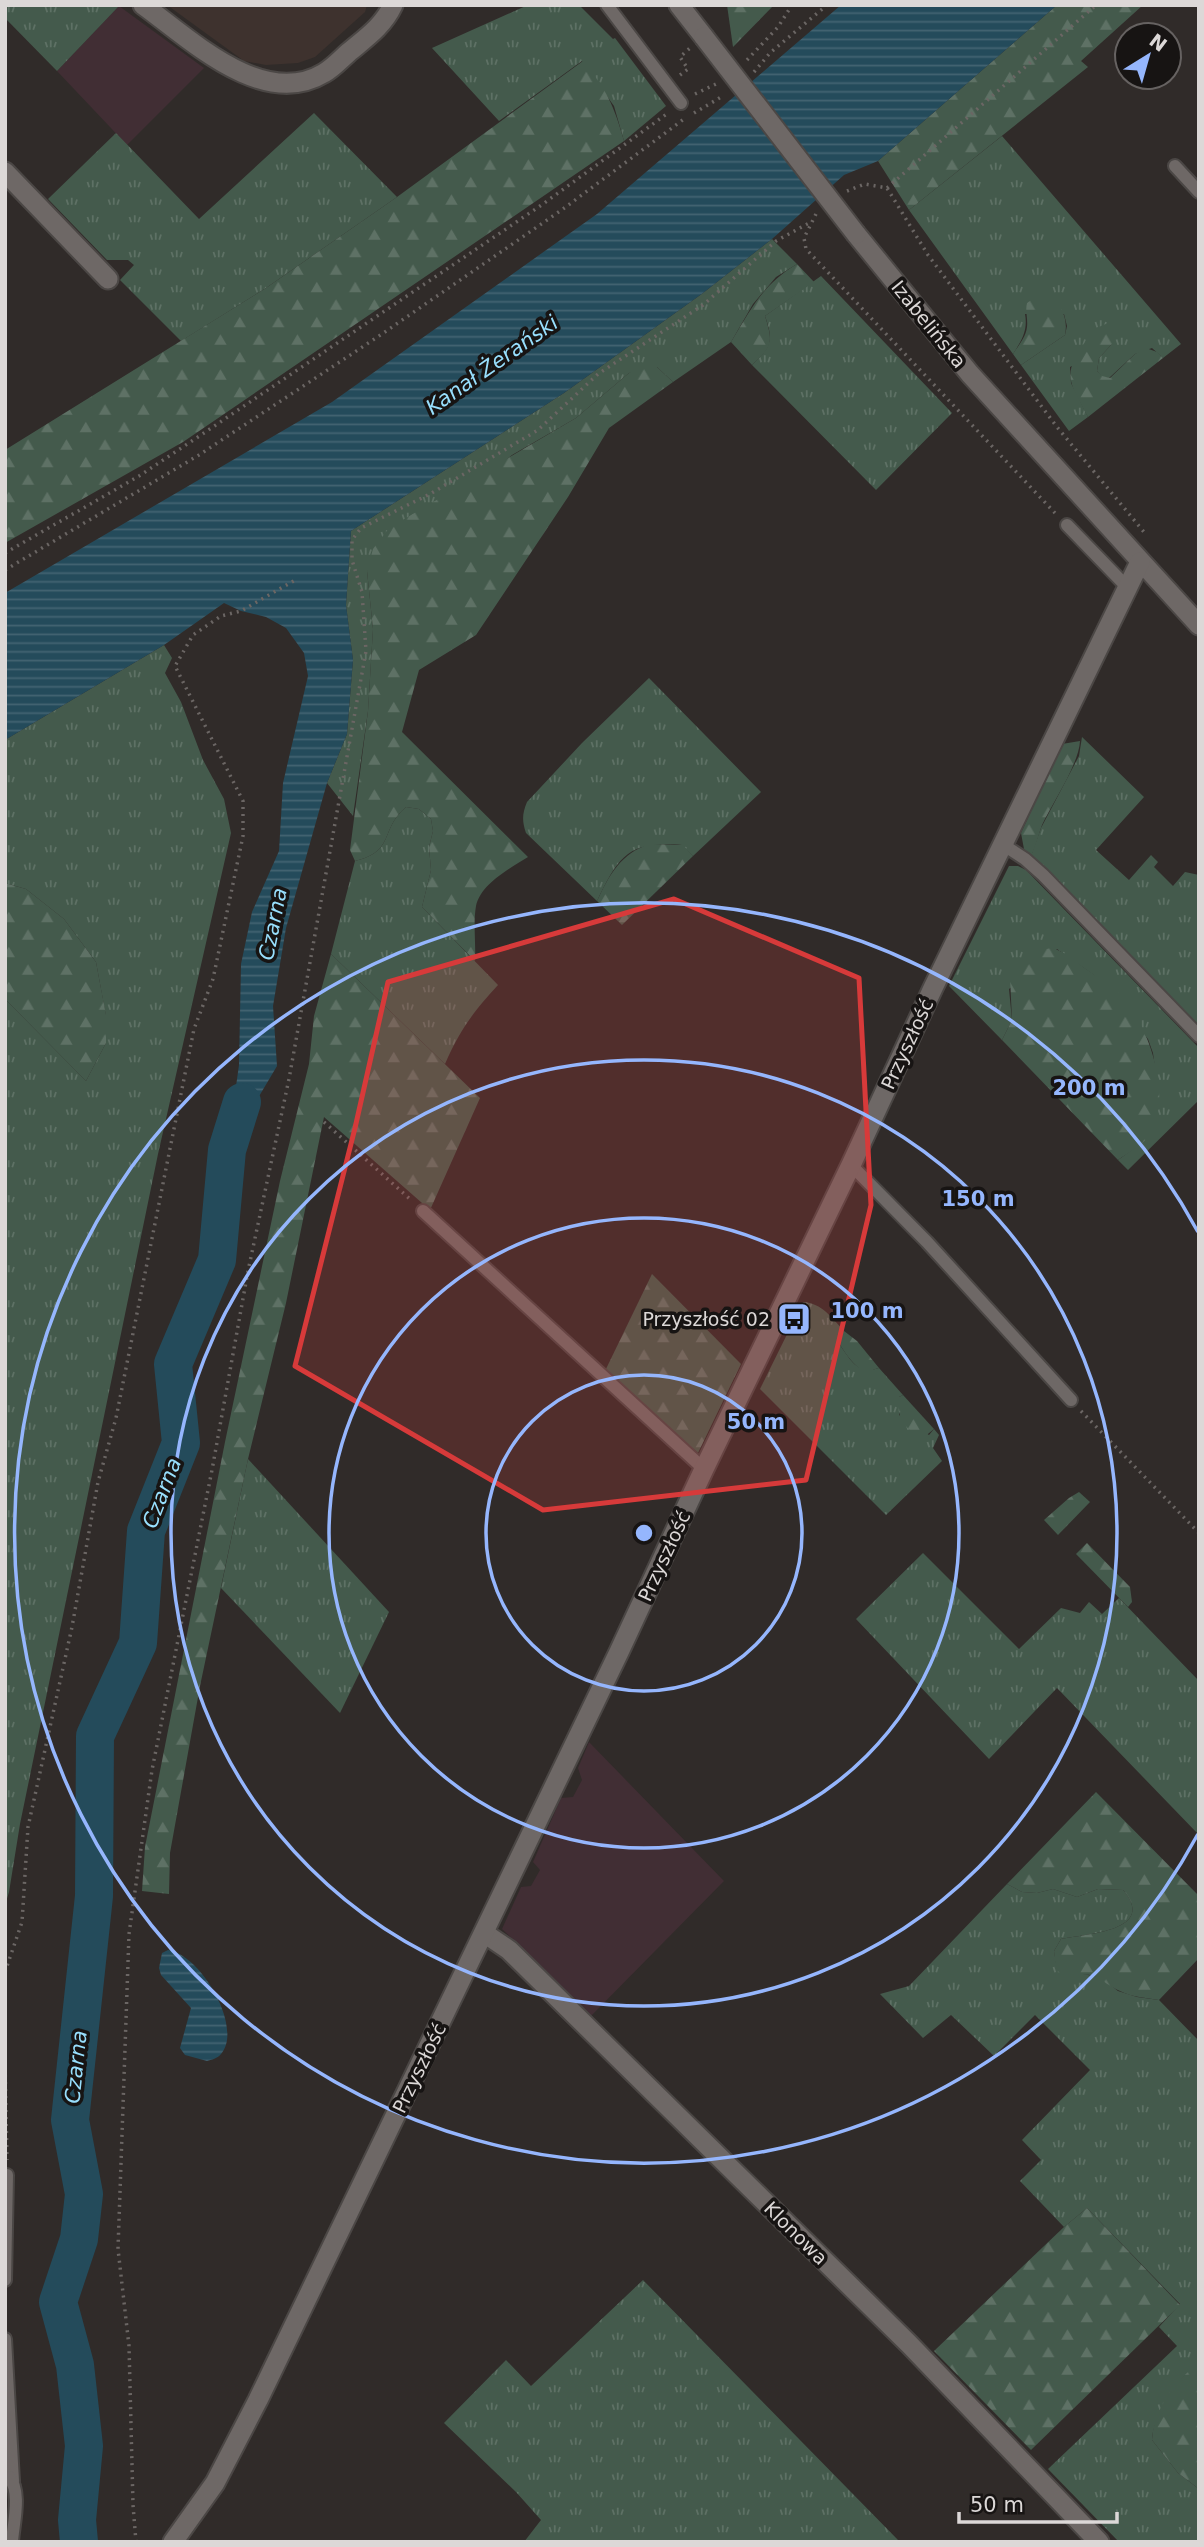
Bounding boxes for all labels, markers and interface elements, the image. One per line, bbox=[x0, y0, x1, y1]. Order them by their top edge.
north arrow bbox=[1113, 21, 1183, 91]
text: N bbox=[1145, 29, 1171, 56]
street label: Izabelińska bbox=[887, 276, 971, 372]
water label: Kanał Żerański bbox=[421, 310, 563, 420]
water label: Czarna bbox=[254, 886, 292, 962]
street label: Przyszłość bbox=[876, 995, 938, 1093]
text: 200 m bbox=[1052, 1076, 1126, 1100]
text: 150 m bbox=[941, 1187, 1015, 1211]
text: 100 m bbox=[830, 1299, 904, 1323]
bus stop icon: Przyszłość 02 bbox=[775, 1300, 813, 1338]
place label: Przyszłość 02 bbox=[642, 1308, 770, 1330]
text: 50 m bbox=[727, 1410, 785, 1434]
water label: Czarna bbox=[138, 1454, 186, 1532]
street label: Przyszłość bbox=[633, 1507, 695, 1605]
centre of rings bbox=[632, 1521, 656, 1545]
street label: Przyszłość bbox=[388, 2019, 450, 2117]
water label: Czarna bbox=[60, 2029, 92, 2105]
street label: Klonowa bbox=[760, 2197, 832, 2269]
scale bar bbox=[959, 2480, 1116, 2524]
text: 50 m bbox=[970, 2493, 1024, 2517]

